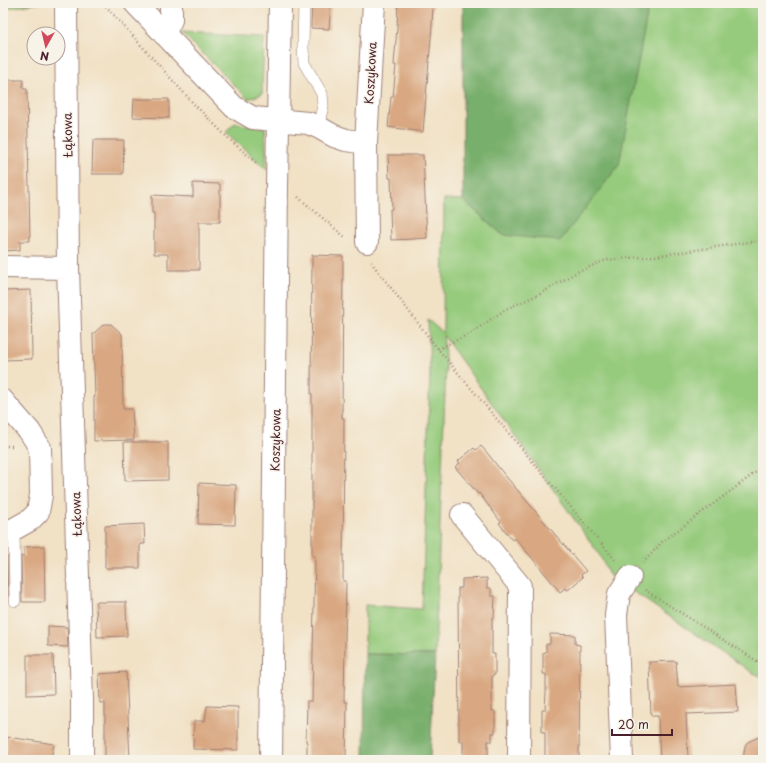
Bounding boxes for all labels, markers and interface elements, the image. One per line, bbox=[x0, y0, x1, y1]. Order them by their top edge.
north arrow bbox=[26, 26, 66, 66]
street label: Koszykowa bbox=[359, 41, 381, 105]
text: N bbox=[39, 47, 50, 65]
street label: Łąkowa bbox=[58, 112, 76, 158]
street label: Koszykowa bbox=[265, 408, 285, 472]
street label: Łąkowa bbox=[66, 491, 86, 537]
scale bar bbox=[612, 711, 672, 737]
text: 20 m bbox=[618, 715, 649, 733]

